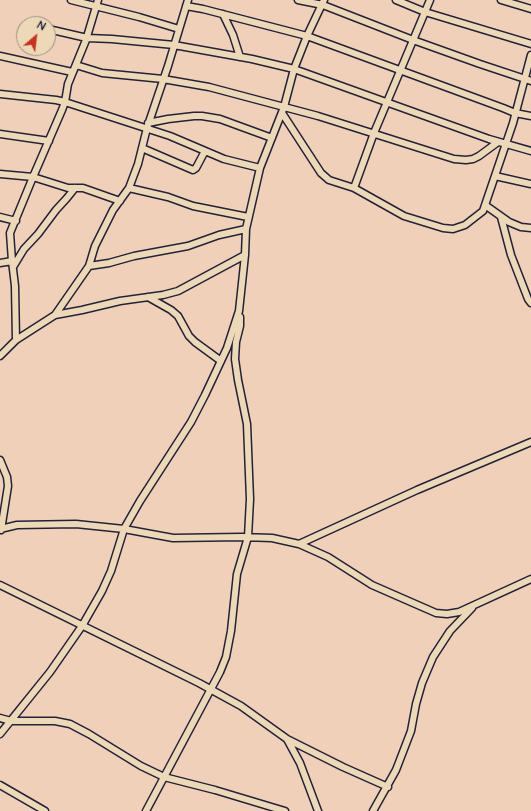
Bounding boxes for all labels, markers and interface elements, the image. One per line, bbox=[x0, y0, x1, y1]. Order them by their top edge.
north arrow bbox=[16, 16, 56, 56]
text: N bbox=[35, 18, 48, 34]

